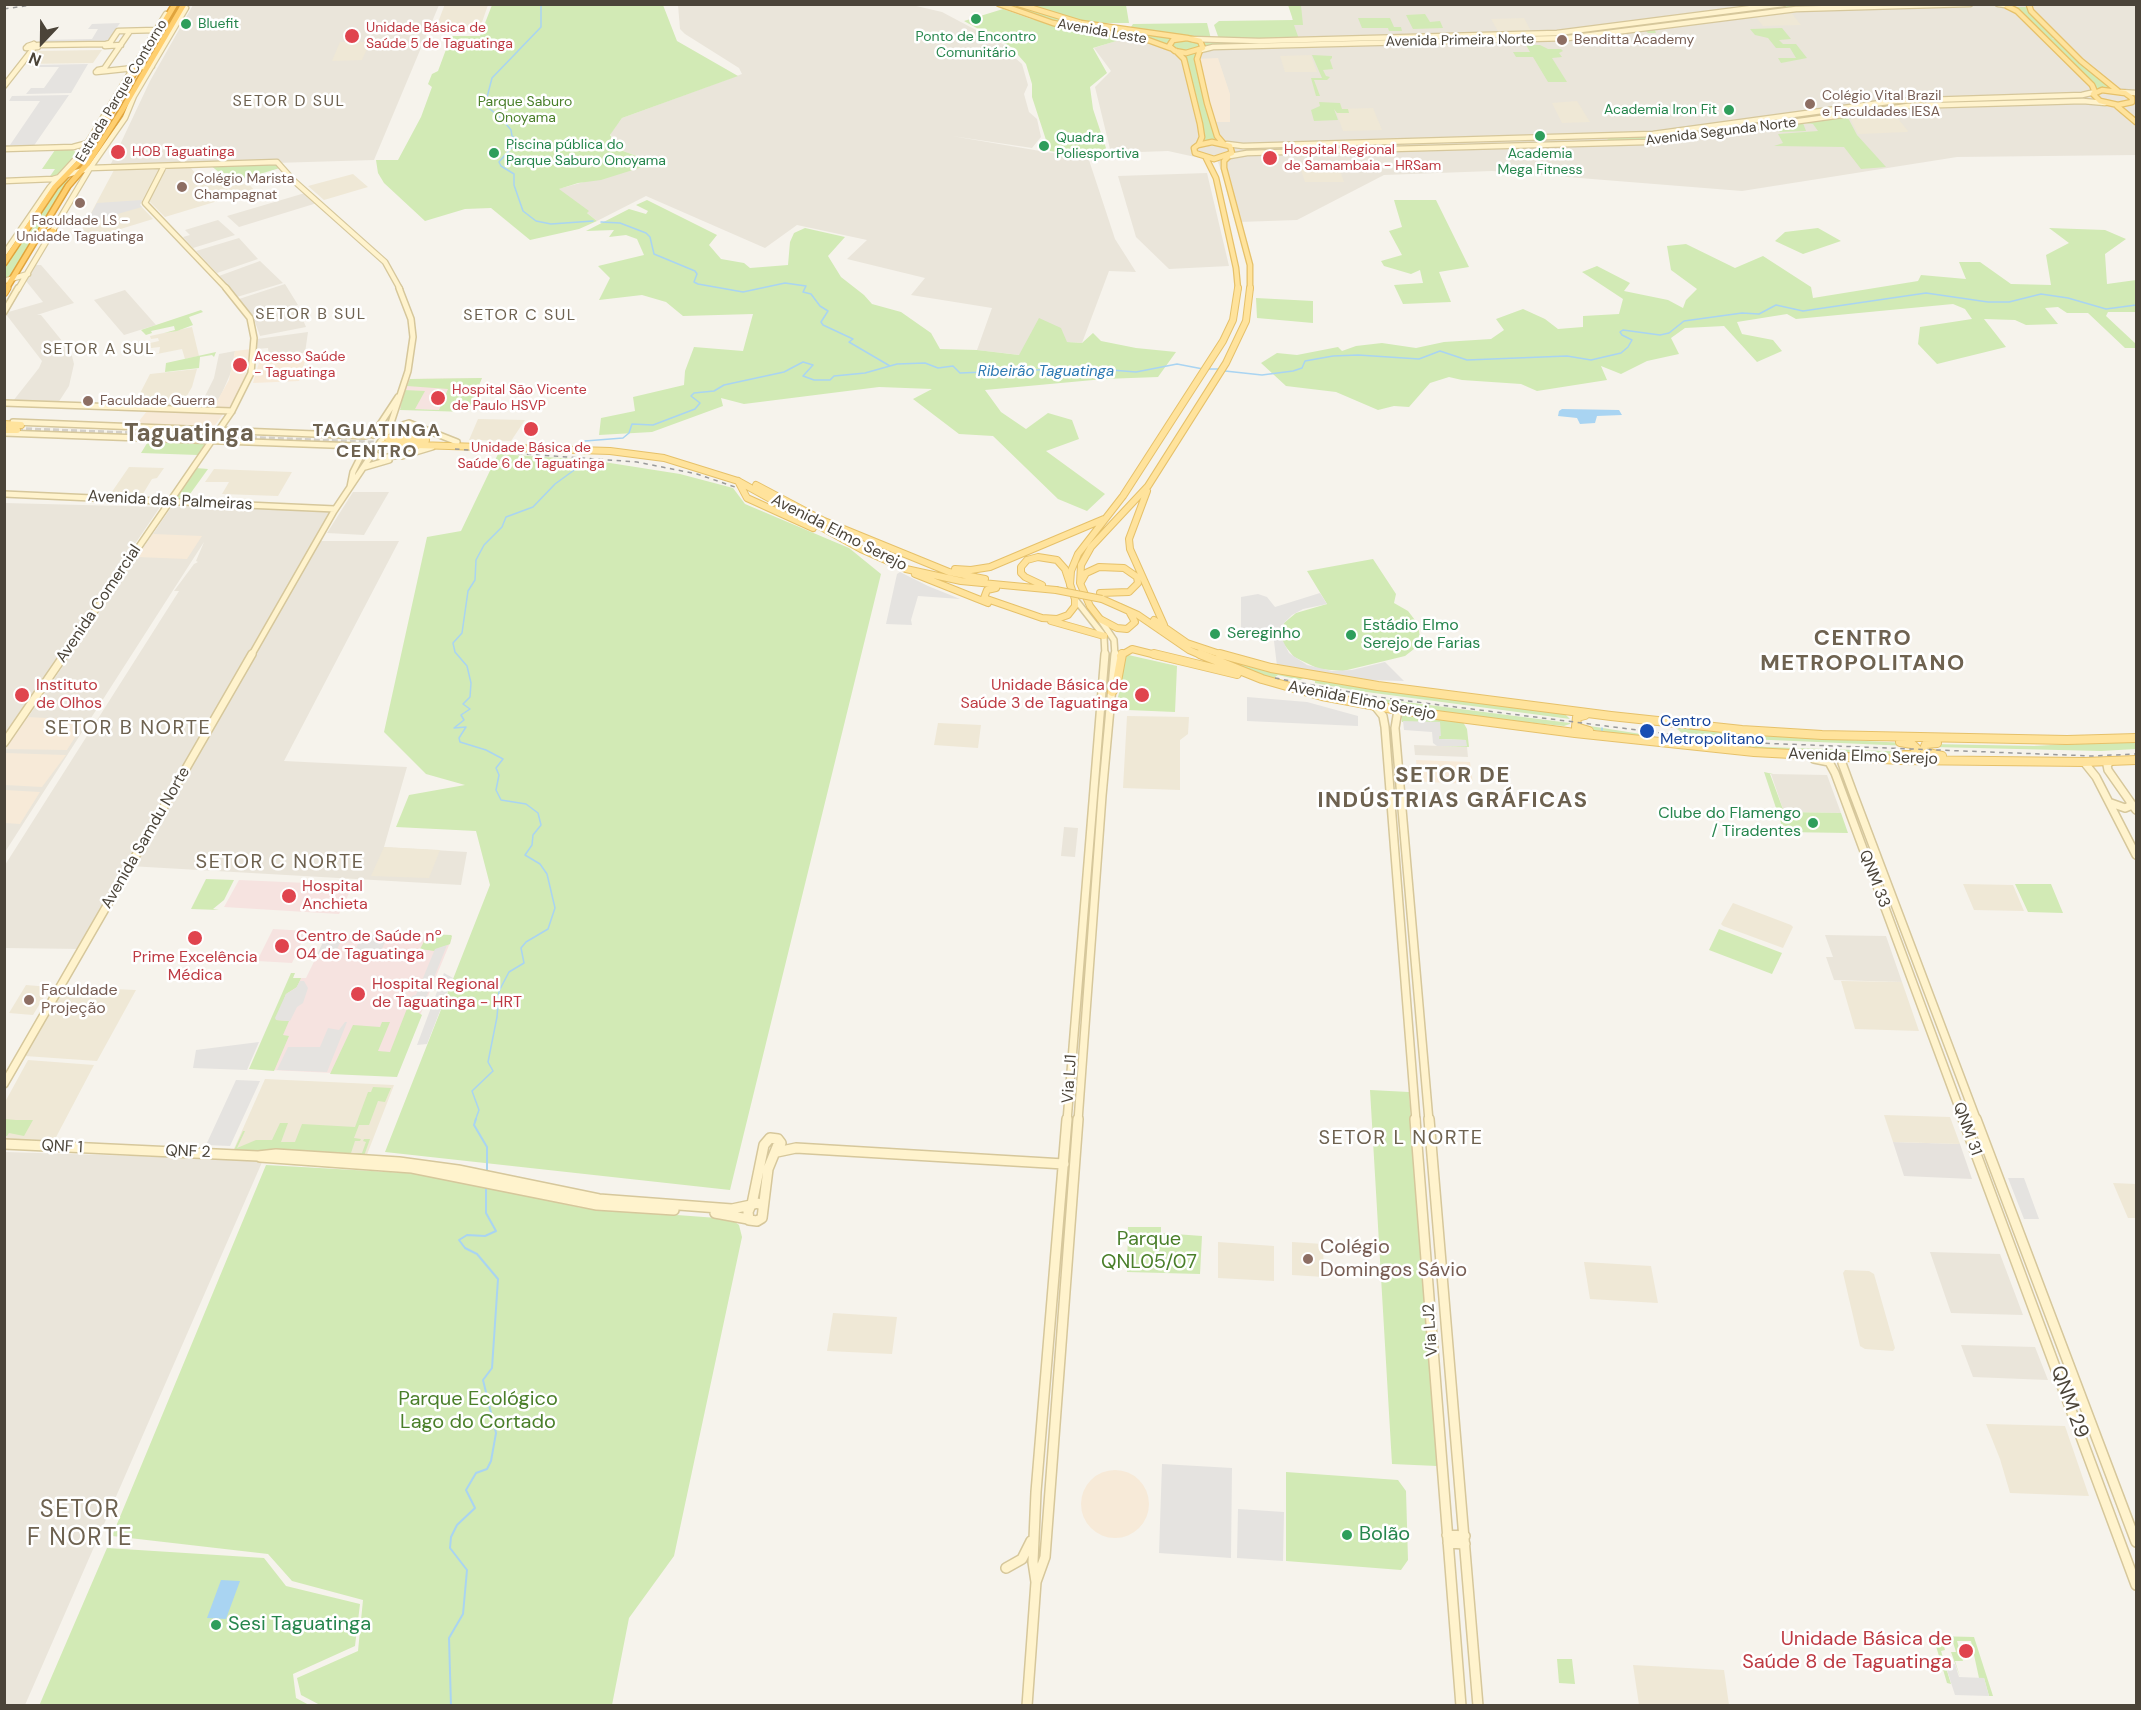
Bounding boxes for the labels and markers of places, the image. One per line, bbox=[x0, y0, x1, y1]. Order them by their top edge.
marker: Ponto de Encontro Comunitário bbox=[969, 12, 983, 26]
place label: Bluefit bbox=[198, 16, 239, 32]
marker: Bluefit bbox=[179, 17, 193, 31]
place label: Unidade Básica de Saúde 5 de Taguatinga bbox=[366, 20, 513, 52]
marker: Unidade Básica de Saúde 5 de Taguatinga bbox=[343, 27, 361, 45]
place label: Ponto de Encontro Comunitário bbox=[916, 29, 1036, 62]
place label: Benditta Academy bbox=[1574, 32, 1694, 48]
marker: Benditta Academy bbox=[1555, 33, 1569, 47]
place label: Colégio Vital Brazil e Faculdades IESA bbox=[1822, 88, 1941, 120]
marker: Colégio Vital Brazil e Faculdades IESA bbox=[1803, 97, 1817, 111]
place label: Academia Iron Fit bbox=[1604, 102, 1717, 118]
marker: Academia Iron Fit bbox=[1722, 103, 1736, 117]
marker: Academia Mega Fitness bbox=[1533, 129, 1547, 143]
place label: Quadra Poliesportiva bbox=[1056, 130, 1139, 162]
place label: Piscina pública do Parque Saburo Onoyama bbox=[506, 137, 666, 170]
marker: Quadra Poliesportiva bbox=[1037, 139, 1051, 153]
place label: Hospital Regional de Samambaia - HRSam bbox=[1284, 142, 1441, 174]
marker: HOB Taguatinga bbox=[109, 143, 127, 161]
place label: HOB Taguatinga bbox=[132, 144, 235, 160]
marker: Piscina pública do Parque Saburo Onoyama bbox=[487, 146, 501, 160]
place label: Academia Mega Fitness bbox=[1497, 146, 1583, 178]
marker: Hospital Regional de Samambaia - HRSam bbox=[1261, 149, 1279, 167]
place label: Colégio Marista Champagnat bbox=[194, 171, 294, 204]
marker: Colégio Marista Champagnat bbox=[175, 180, 189, 194]
marker: Faculdade LS - Unidade Taguatinga bbox=[73, 196, 87, 210]
place label: Faculdade LS - Unidade Taguatinga bbox=[16, 213, 144, 246]
place label: Acesso Saúde - Taguatinga bbox=[254, 349, 345, 382]
marker: Acesso Saúde - Taguatinga bbox=[231, 356, 249, 374]
place label: Hospital São Vicente de Paulo HSVP bbox=[452, 382, 587, 414]
marker: Hospital São Vicente de Paulo HSVP bbox=[429, 389, 447, 407]
place label: Faculdade Guerra bbox=[100, 393, 215, 409]
marker: Faculdade Guerra bbox=[81, 394, 95, 408]
marker: Unidade Básica de Saúde 6 de Taguatinga bbox=[522, 420, 540, 438]
place label: Unidade Básica de Saúde 6 de Taguatinga bbox=[457, 440, 605, 472]
place label: Estádio Elmo Serejo de Farias bbox=[1363, 616, 1480, 654]
place label: Sereginho bbox=[1227, 624, 1301, 644]
marker: Sereginho bbox=[1208, 627, 1222, 641]
marker: Estádio Elmo Serejo de Farias bbox=[1344, 628, 1358, 642]
place label: Instituto de Olhos bbox=[36, 676, 102, 714]
place label: Unidade Básica de Saúde 3 de Taguatinga bbox=[960, 676, 1128, 714]
marker: Instituto de Olhos bbox=[13, 686, 31, 704]
marker: Unidade Básica de Saúde 3 de Taguatinga bbox=[1133, 686, 1151, 704]
place label: Centro Metropolitano bbox=[1660, 712, 1764, 750]
marker: Centro Metropolitano bbox=[1638, 722, 1656, 740]
place label: Clube do Flamengo / Tiradentes bbox=[1658, 804, 1801, 842]
marker: Clube do Flamengo / Tiradentes bbox=[1806, 816, 1820, 830]
place label: Hospital Anchieta bbox=[302, 877, 368, 915]
marker: Hospital Anchieta bbox=[280, 887, 298, 905]
place label: Centro de Saúde nº 04 de Taguatinga bbox=[296, 927, 442, 965]
marker: Prime Excelência Médica bbox=[186, 929, 204, 947]
marker: Centro de Saúde nº 04 de Taguatinga bbox=[273, 937, 291, 955]
place label: Prime Excelência Médica bbox=[132, 948, 258, 986]
place label: Hospital Regional de Taguatinga - HRT bbox=[372, 975, 522, 1013]
place label: Faculdade Projeção bbox=[41, 981, 117, 1019]
marker: Hospital Regional de Taguatinga - HRT bbox=[349, 985, 367, 1003]
marker: Faculdade Projeção bbox=[22, 993, 36, 1007]
place label: Colégio Domingos Sávio bbox=[1320, 1236, 1467, 1283]
marker: Colégio Domingos Sávio bbox=[1301, 1252, 1315, 1266]
place label: Bolão bbox=[1359, 1523, 1410, 1547]
marker: Bolão bbox=[1340, 1528, 1354, 1542]
place label: Sesi Taguatinga bbox=[228, 1613, 371, 1637]
marker: Sesi Taguatinga bbox=[209, 1618, 223, 1632]
place label: Unidade Básica de Saúde 8 de Taguatinga bbox=[1742, 1628, 1952, 1675]
marker: Unidade Básica de Saúde 8 de Taguatinga bbox=[1957, 1642, 1975, 1660]

